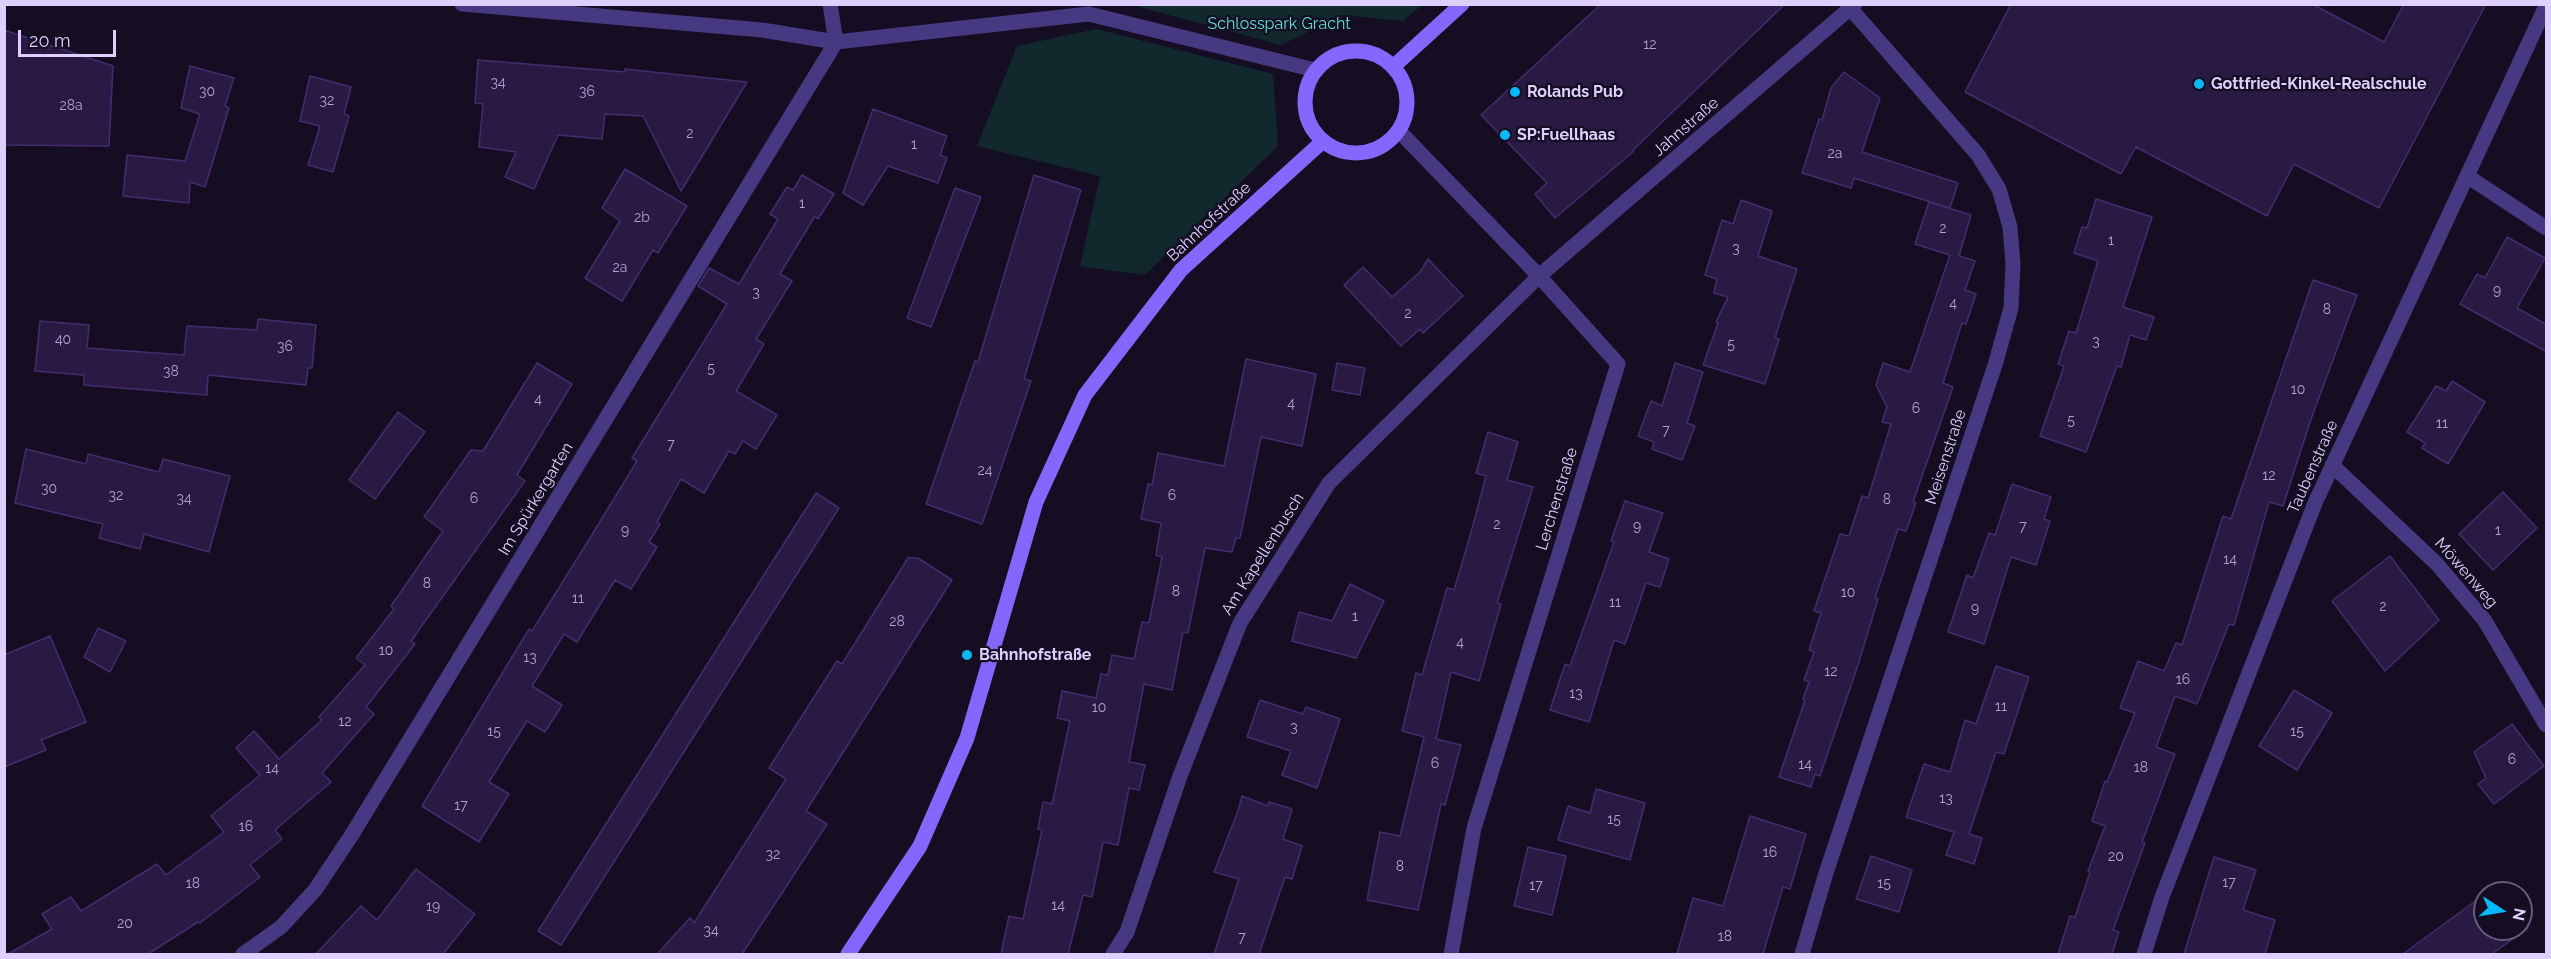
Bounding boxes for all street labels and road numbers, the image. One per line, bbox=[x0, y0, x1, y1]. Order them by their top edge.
street label: Jahnstraße bbox=[1649, 93, 1723, 161]
street label: Bahnhofstraße bbox=[1163, 178, 1255, 266]
street label: Meisenstraße bbox=[1922, 407, 1970, 507]
street label: Taubenstraße bbox=[2284, 417, 2342, 517]
street label: Im Spürkergarten bbox=[495, 439, 577, 559]
street label: Lerchenstraße bbox=[1532, 445, 1582, 553]
street label: Am Kapellenbusch bbox=[1218, 489, 1308, 619]
street label: Möwenweg bbox=[2430, 534, 2502, 612]

